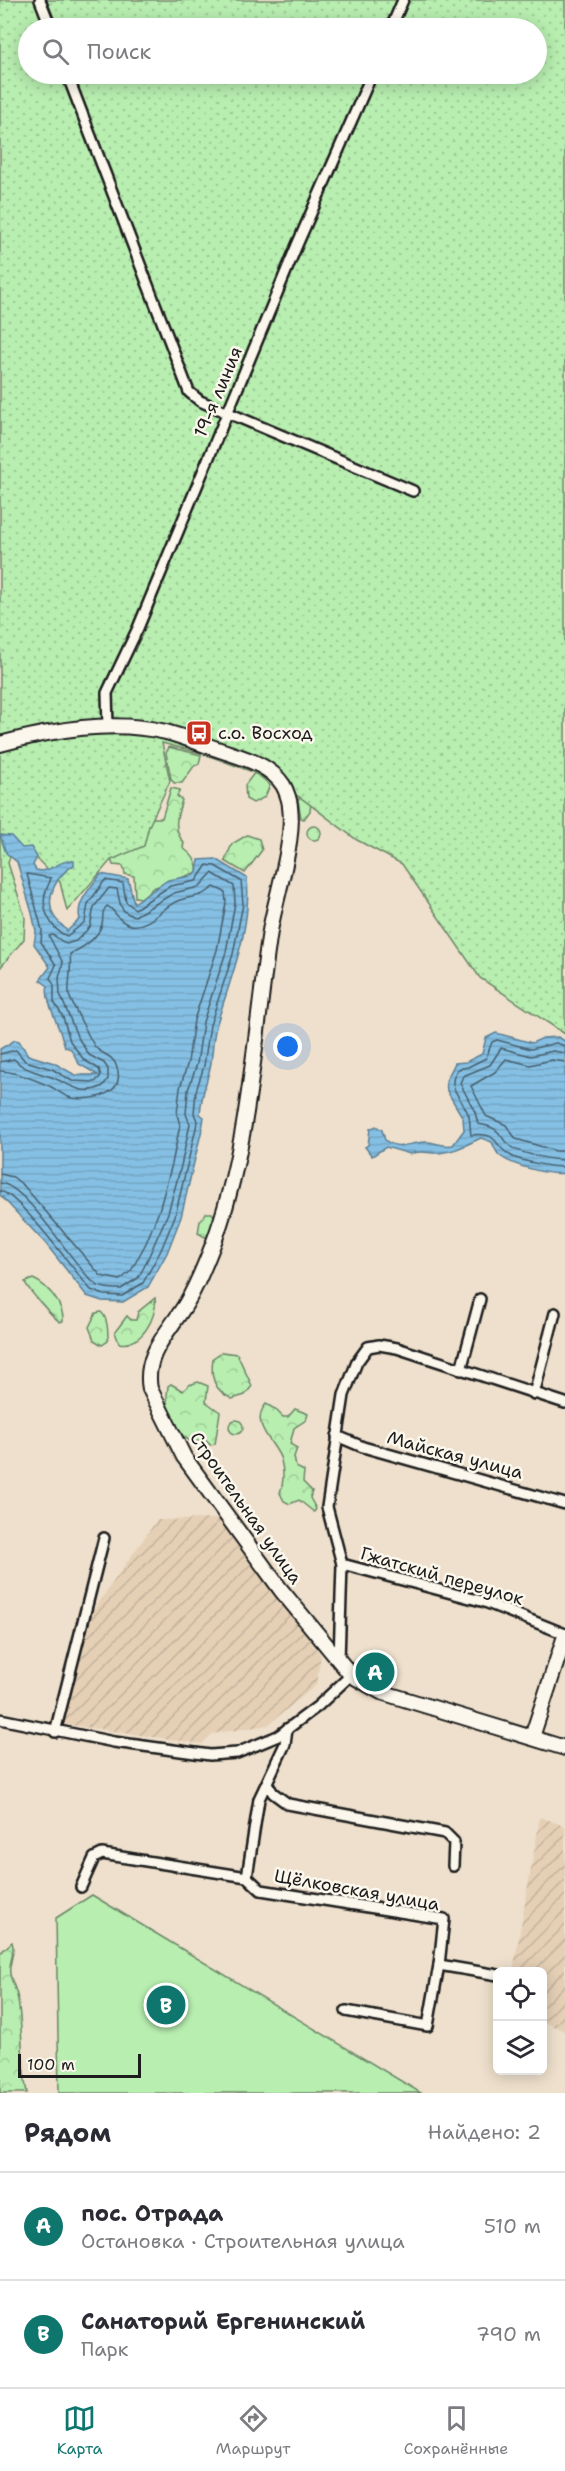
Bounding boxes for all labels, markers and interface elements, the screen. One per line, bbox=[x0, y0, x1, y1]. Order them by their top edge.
search box bbox=[18, 18, 547, 84]
icon: search bbox=[39, 35, 72, 68]
text: Поиск bbox=[87, 37, 151, 66]
street label: 19-я линия bbox=[188, 343, 248, 441]
bus stop icon: с.о. Восход bbox=[184, 718, 214, 748]
place label: с.о. Восход bbox=[218, 721, 313, 745]
your location bbox=[273, 1032, 302, 1061]
street label: Майская улица bbox=[384, 1425, 526, 1485]
street label: Строительная улица bbox=[184, 1427, 308, 1589]
street label: Гжатский переулок bbox=[358, 1541, 527, 1611]
pin: A bbox=[356, 1650, 394, 1694]
street label: Щёлковская улица bbox=[273, 1864, 441, 1916]
map controls bbox=[493, 1967, 547, 2075]
button: locate bbox=[493, 1967, 547, 2021]
pin: B bbox=[146, 1982, 186, 2028]
button: layers bbox=[493, 2021, 547, 2075]
scale bar bbox=[18, 2051, 141, 2078]
text: 100 m bbox=[27, 2054, 75, 2075]
text: Рядом bbox=[24, 2115, 111, 2150]
text: Найдено: 2 bbox=[428, 2119, 541, 2145]
text: пос. Отрада bbox=[81, 2199, 223, 2228]
text: A bbox=[36, 2213, 51, 2239]
text: 510 m bbox=[484, 2213, 541, 2239]
text: Остановка · Строительная улица bbox=[81, 2228, 405, 2254]
text: Санаторий Ергенинский bbox=[81, 2307, 365, 2336]
text: B bbox=[37, 2321, 50, 2347]
text: 790 m bbox=[476, 2321, 541, 2347]
text: Парк bbox=[81, 2336, 128, 2362]
tab: Карта bbox=[57, 2402, 102, 2459]
tab: Маршрут bbox=[216, 2402, 290, 2459]
tab: Сохранённые bbox=[404, 2402, 508, 2459]

